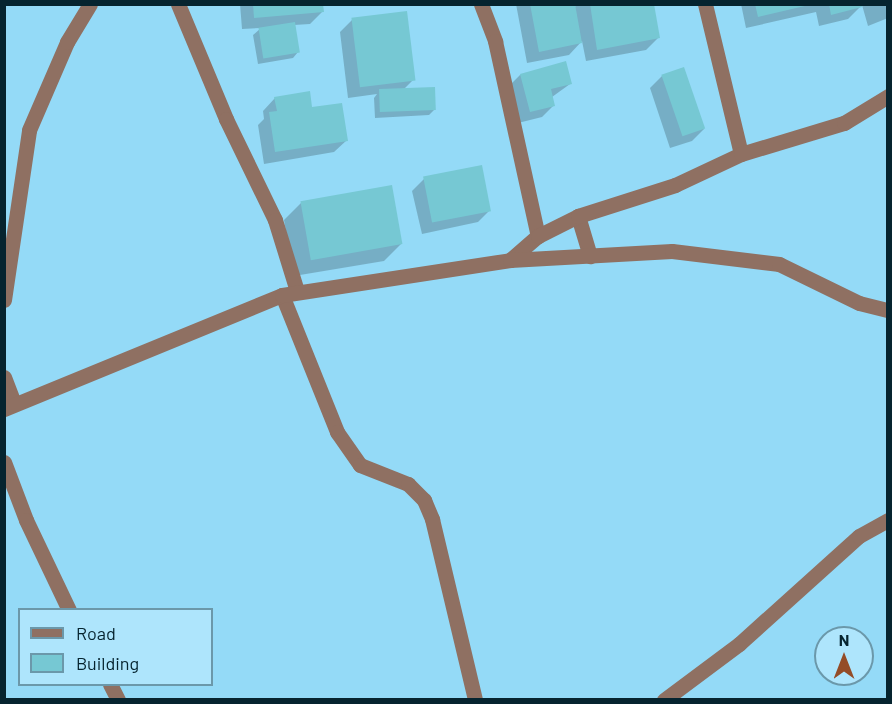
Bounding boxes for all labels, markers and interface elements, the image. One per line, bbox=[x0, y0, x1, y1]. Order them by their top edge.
legend bbox=[18, 608, 213, 686]
text: Road bbox=[76, 622, 116, 644]
north arrow bbox=[814, 626, 874, 686]
text: N bbox=[839, 630, 849, 649]
text: Building bbox=[76, 652, 139, 674]

